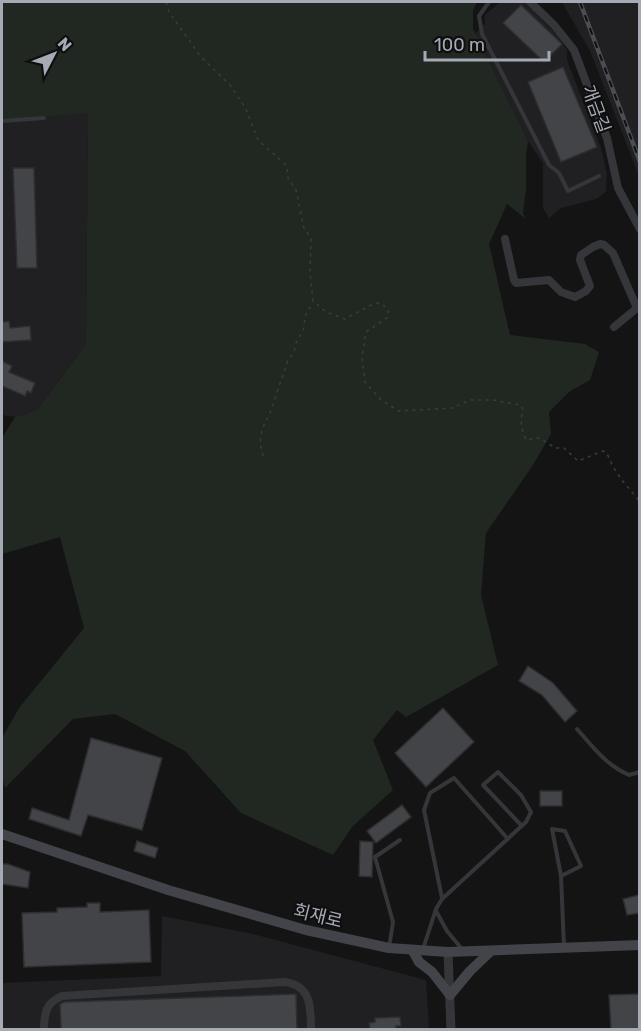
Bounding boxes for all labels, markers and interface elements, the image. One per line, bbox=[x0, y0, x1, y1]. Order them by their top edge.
north arrow bbox=[24, 24, 84, 84]
scale bar bbox=[425, 24, 550, 62]
text: N bbox=[54, 34, 76, 55]
text: 100 m bbox=[434, 34, 485, 56]
street label: 개금길 bbox=[577, 82, 615, 136]
street label: 회재로 bbox=[291, 899, 345, 933]

